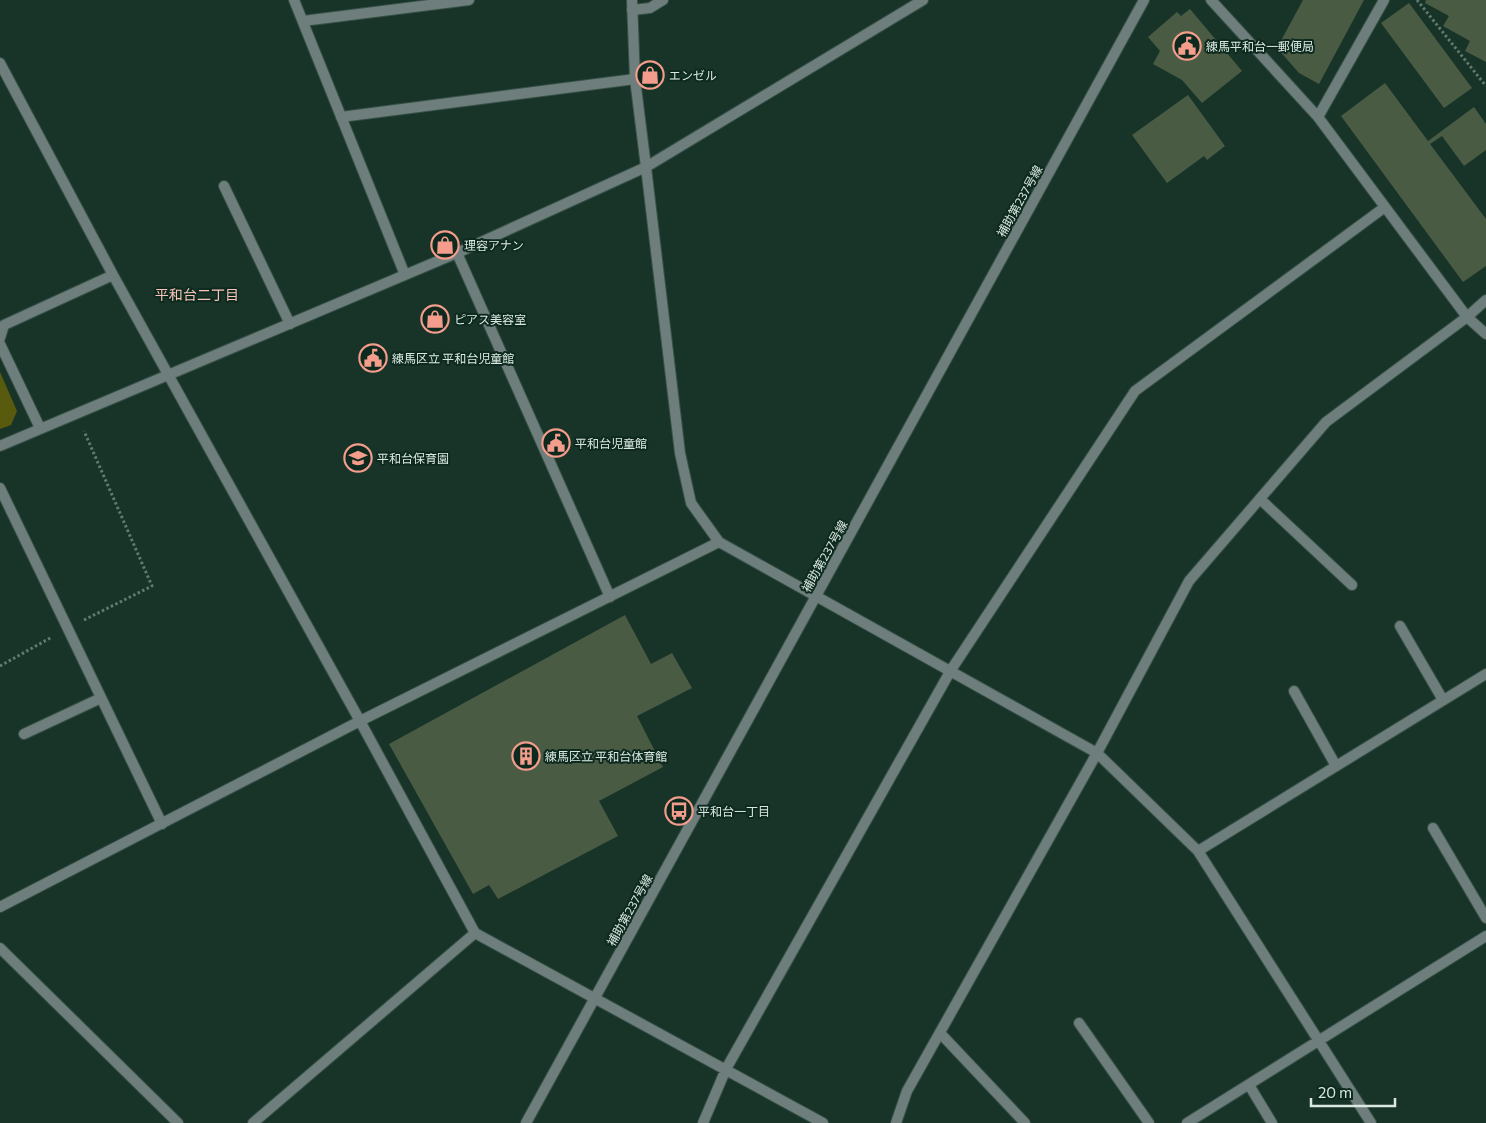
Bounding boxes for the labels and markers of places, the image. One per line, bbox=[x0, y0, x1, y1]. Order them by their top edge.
public building icon: 練馬平和台一郵便局 bbox=[1172, 31, 1202, 61]
place label: 練馬平和台一郵便局 bbox=[1206, 39, 1314, 53]
shop icon: エンゼル bbox=[635, 60, 665, 90]
place label: エンゼル bbox=[669, 68, 717, 82]
shop icon: 理容アナン bbox=[430, 230, 460, 260]
place label: 理容アナン bbox=[464, 238, 524, 252]
shop icon: ピアス美容室 bbox=[420, 304, 450, 334]
place label: ピアス美容室 bbox=[454, 312, 526, 326]
public building icon: 練馬区立 平和台児童館 bbox=[358, 343, 388, 373]
place label: 練馬区立 平和台児童館 bbox=[392, 351, 514, 365]
public building icon: 平和台児童館 bbox=[541, 428, 571, 458]
place label: 平和台児童館 bbox=[575, 436, 647, 450]
school or university icon: 平和台保育園 bbox=[343, 443, 373, 473]
place label: 平和台保育園 bbox=[377, 451, 449, 465]
building icon: 練馬区立 平和台体育館 bbox=[511, 741, 541, 771]
place label: 練馬区立 平和台体育館 bbox=[545, 749, 667, 763]
bus stop icon: 平和台一丁目 bbox=[664, 796, 694, 826]
place label: 平和台一丁目 bbox=[698, 804, 770, 818]

